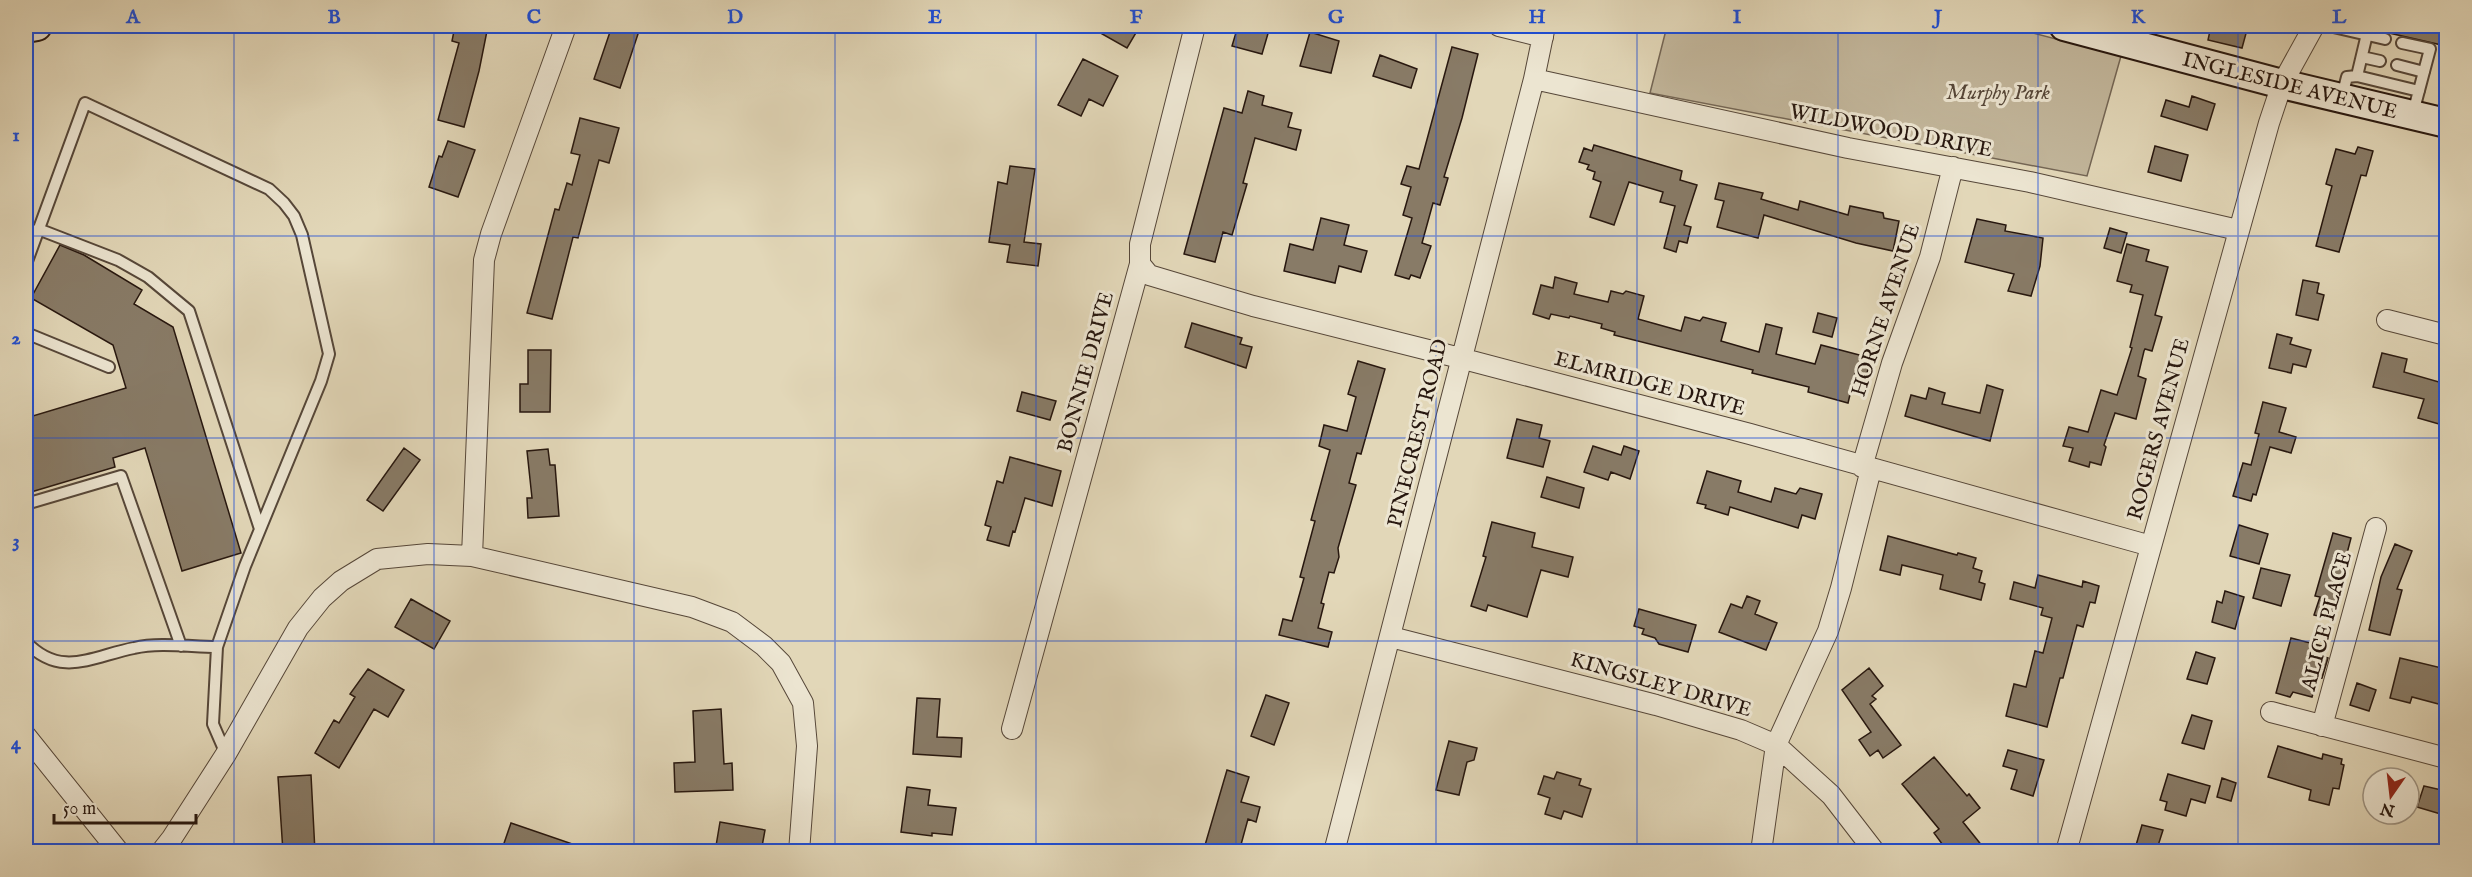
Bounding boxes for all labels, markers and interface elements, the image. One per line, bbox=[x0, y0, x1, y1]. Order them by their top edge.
text: A bbox=[125, 5, 141, 30]
text: B bbox=[327, 5, 341, 30]
text: C bbox=[527, 5, 541, 30]
text: D bbox=[727, 5, 743, 30]
text: E bbox=[928, 5, 942, 30]
text: F bbox=[1130, 5, 1143, 30]
text: G bbox=[1328, 5, 1345, 30]
text: H bbox=[1528, 5, 1546, 30]
text: I bbox=[1733, 5, 1742, 30]
text: J bbox=[1931, 5, 1943, 30]
text: K bbox=[2131, 5, 2147, 30]
text: L bbox=[2332, 5, 2347, 30]
street label: INGLESIDE AVENUE bbox=[2179, 47, 2400, 126]
park label: Murphy Park bbox=[1946, 80, 2050, 107]
street label: WILDWOOD DRIVE bbox=[1787, 99, 1995, 164]
text: 1 bbox=[12, 123, 20, 148]
street label: HORNE AVENUE bbox=[1846, 221, 1927, 400]
street label: BONNIE DRIVE bbox=[1052, 289, 1121, 456]
text: 2 bbox=[11, 326, 21, 351]
street label: ROGERS AVENUE bbox=[2122, 335, 2197, 523]
street label: PINECREST ROAD bbox=[1382, 336, 1455, 531]
street label: ELMRIDGE DRIVE bbox=[1551, 346, 1748, 423]
text: 3 bbox=[12, 529, 20, 554]
street label: ALICE PLACE bbox=[2296, 549, 2359, 695]
street label: KINGSLEY DRIVE bbox=[1567, 647, 1754, 724]
text: 4 bbox=[11, 731, 22, 756]
north arrow bbox=[2361, 766, 2421, 826]
scale bar bbox=[54, 787, 196, 825]
text: N bbox=[2379, 797, 2398, 820]
text: 50 m bbox=[63, 798, 96, 821]

